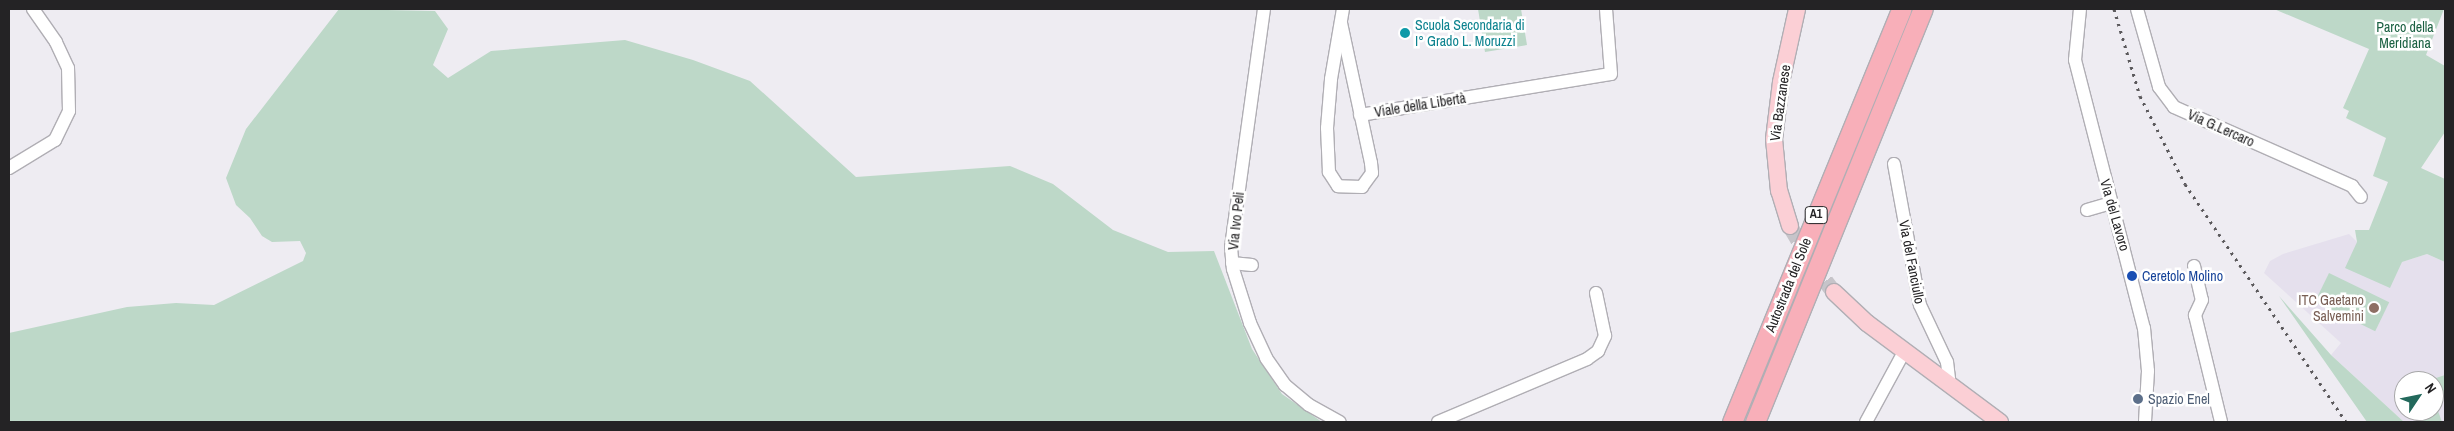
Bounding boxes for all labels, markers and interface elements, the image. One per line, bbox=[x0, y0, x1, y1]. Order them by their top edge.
place label: Scuola Secondaria di I° Grado L. Moruzzi bbox=[1415, 17, 1525, 49]
park label: Parco della Meridiana bbox=[2376, 19, 2434, 52]
marker: Scuola Secondaria di I° Grado L. Moruzzi bbox=[1399, 27, 1411, 39]
street label: Via Bazzanese bbox=[1766, 64, 1794, 142]
street label: Viale della Libertà bbox=[1373, 89, 1467, 121]
street label: Via G.Lercaro bbox=[2185, 106, 2257, 150]
street label: Via del Lavoro bbox=[2097, 177, 2133, 253]
street label: Via Ivo Peli bbox=[1225, 191, 1247, 251]
road number: A1 bbox=[1804, 206, 1828, 224]
street label: Via del Fanciullo bbox=[1896, 219, 1928, 305]
street label: Autostrada del Sole bbox=[1761, 235, 1815, 335]
place label: Ceretolo Molino bbox=[2142, 268, 2223, 284]
marker: Ceretolo Molino bbox=[2126, 270, 2138, 282]
place label: ITC Gaetano Salvemini bbox=[2298, 292, 2364, 324]
marker: ITC Gaetano Salvemini bbox=[2368, 302, 2380, 314]
north arrow bbox=[2394, 371, 2444, 421]
text: N bbox=[2421, 380, 2440, 397]
place label: Spazio Enel bbox=[2148, 391, 2210, 407]
marker: Spazio Enel bbox=[2132, 393, 2144, 405]

